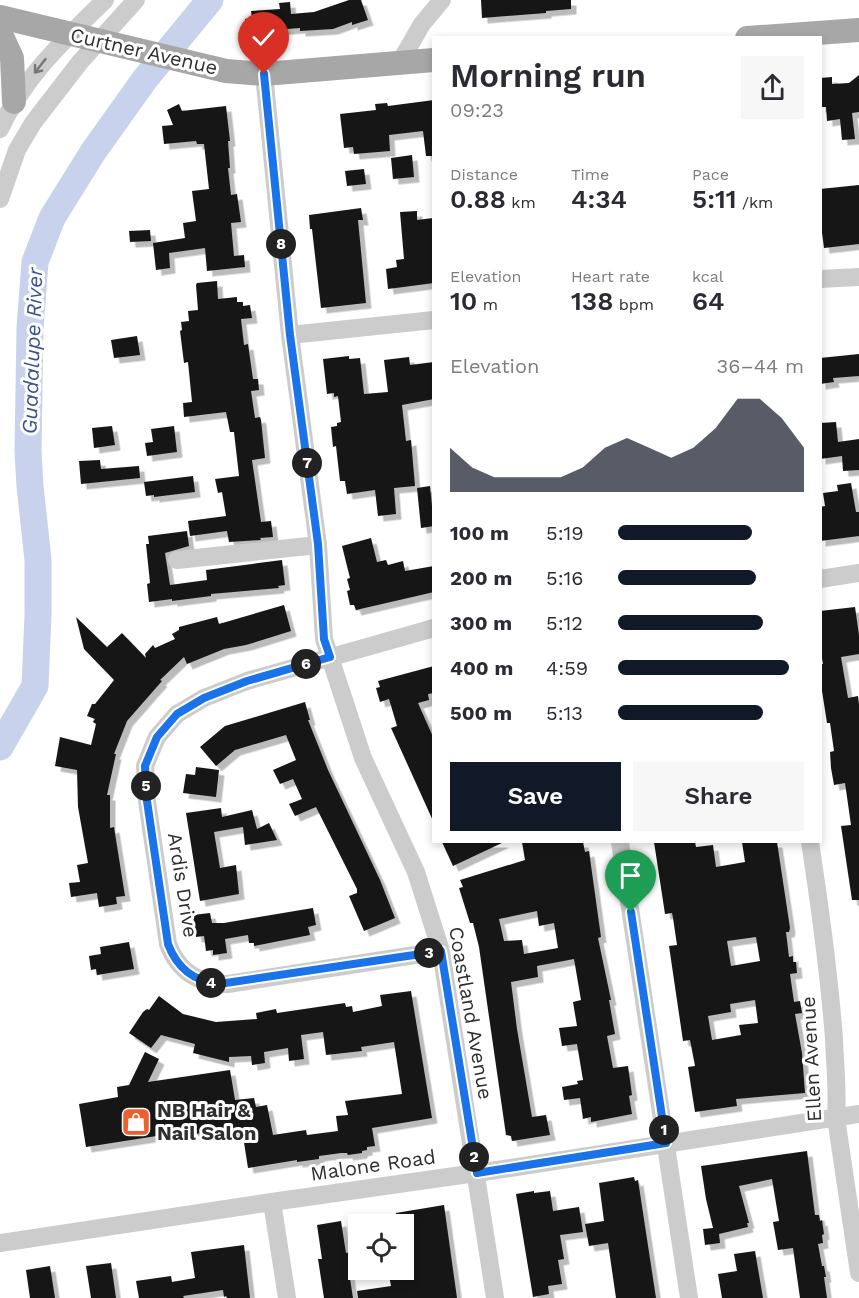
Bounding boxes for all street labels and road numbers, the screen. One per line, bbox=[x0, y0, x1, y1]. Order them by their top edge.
street label: Curtner Avenue bbox=[68, 22, 220, 80]
street label: Ardis Drive bbox=[163, 831, 203, 939]
street label: Coastland Avenue bbox=[444, 925, 498, 1101]
street label: Ellen Avenue bbox=[796, 996, 826, 1122]
street label: Malone Road bbox=[309, 1144, 437, 1186]

